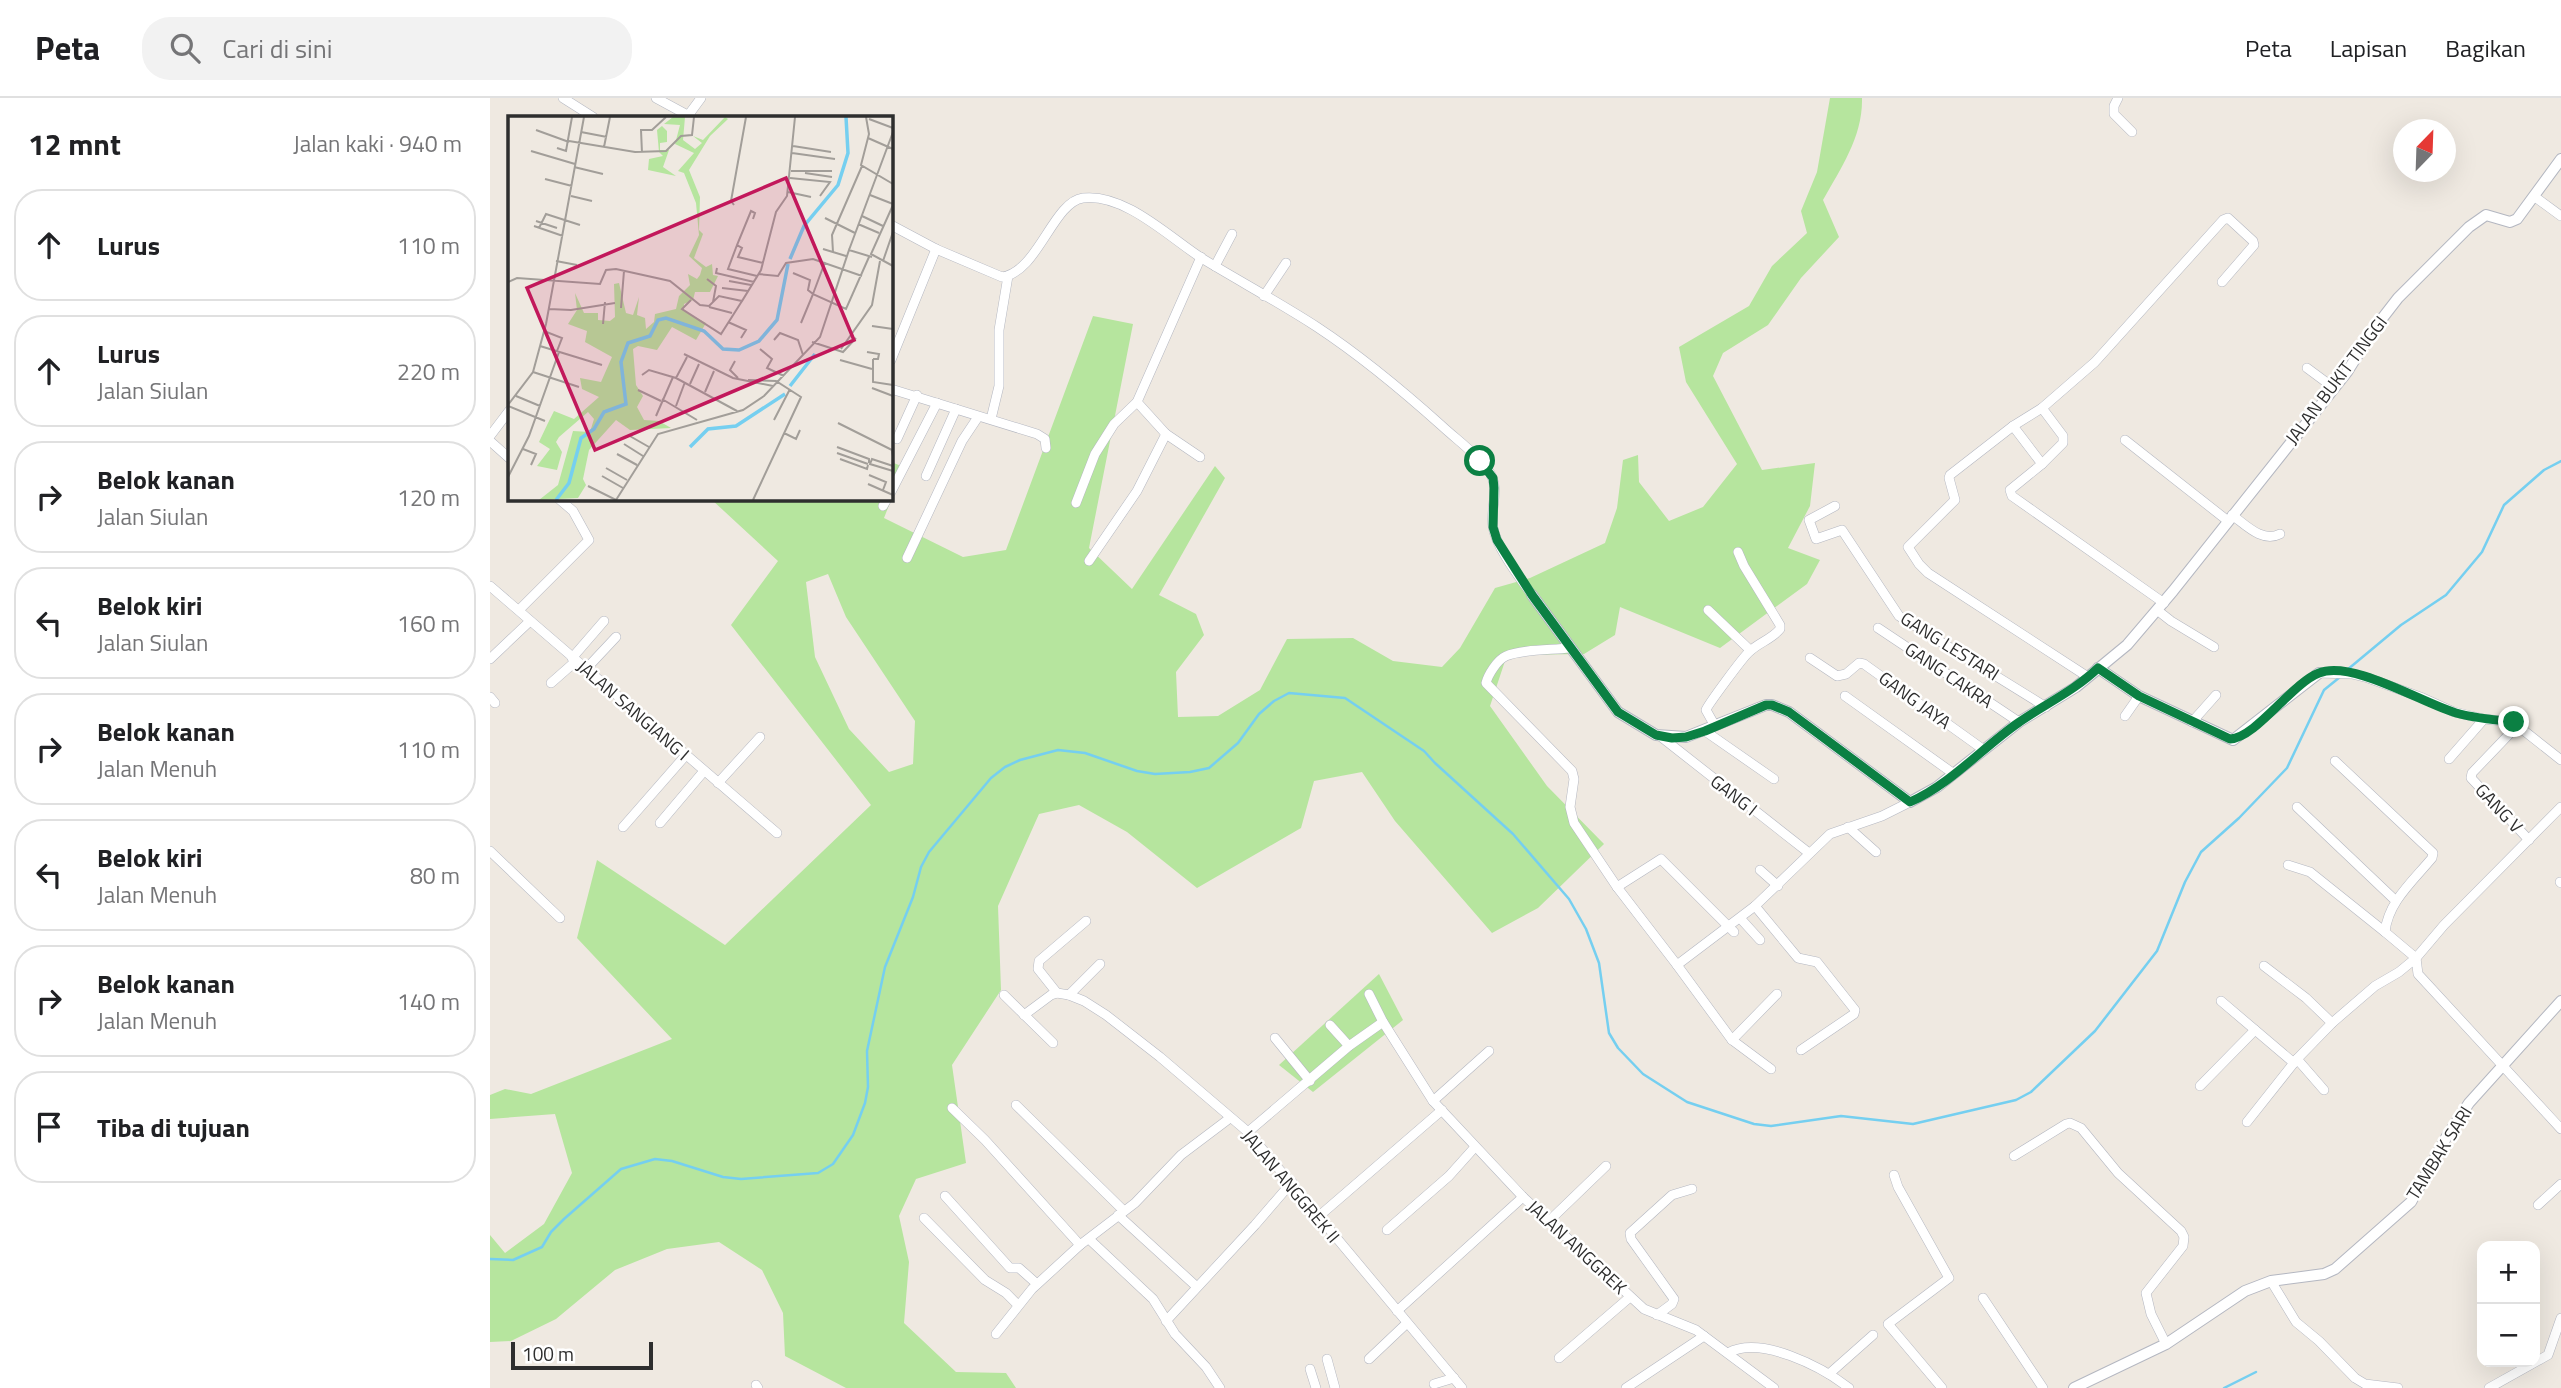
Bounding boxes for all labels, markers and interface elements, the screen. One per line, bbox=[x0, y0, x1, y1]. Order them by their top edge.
search box bbox=[142, 17, 632, 80]
text: Peta bbox=[35, 23, 100, 73]
icon: search bbox=[166, 29, 204, 67]
text: Cari di sini bbox=[222, 29, 332, 68]
text: Peta bbox=[2245, 30, 2292, 66]
text: Lapisan bbox=[2330, 30, 2407, 66]
text: Bagikan bbox=[2445, 30, 2526, 66]
inset map bbox=[508, 116, 892, 500]
north arrow bbox=[2393, 119, 2456, 182]
text: 12 mnt bbox=[28, 121, 121, 167]
text: Jalan kaki · 940 m bbox=[293, 126, 462, 161]
icon: ahead bbox=[30, 226, 68, 264]
text: Lurus bbox=[97, 226, 160, 265]
text: 110 m bbox=[397, 228, 460, 263]
street label: JALAN BUKIT TINGGI bbox=[2279, 310, 2393, 450]
text: Lurus bbox=[97, 334, 160, 373]
icon: ahead bbox=[30, 352, 68, 390]
text: 220 m bbox=[397, 354, 460, 389]
text: Jalan Siulan bbox=[97, 373, 208, 408]
route start bbox=[1464, 445, 1495, 476]
text: Belok kanan bbox=[97, 460, 235, 499]
icon: right bbox=[30, 478, 68, 516]
text: 120 m bbox=[397, 480, 460, 515]
text: Jalan Siulan bbox=[97, 499, 208, 534]
text: Belok kiri bbox=[97, 586, 203, 625]
icon: left bbox=[30, 604, 68, 642]
street label: GANG LESTARI bbox=[1895, 605, 2005, 687]
text: 160 m bbox=[397, 606, 460, 641]
text: Jalan Siulan bbox=[97, 625, 208, 660]
street label: GANG CAKRA bbox=[1899, 635, 1999, 715]
street label: JALAN SANGIANG I bbox=[571, 653, 695, 767]
street label: GANG JAYA bbox=[1873, 664, 1957, 736]
route end bbox=[2498, 706, 2529, 737]
text: Belok kanan bbox=[97, 712, 235, 751]
icon: right bbox=[30, 730, 68, 768]
text: 110 m bbox=[397, 732, 460, 767]
text: Jalan Menuh bbox=[97, 751, 217, 786]
street label: GANG I bbox=[1705, 768, 1763, 822]
street label: GANG V bbox=[2469, 777, 2530, 839]
text: Belok kiri bbox=[97, 838, 203, 877]
icon: left bbox=[30, 856, 68, 894]
text: 80 m bbox=[410, 858, 460, 893]
text: Jalan Menuh bbox=[97, 877, 217, 912]
text: Belok kanan bbox=[97, 964, 235, 1003]
icon: right bbox=[30, 982, 68, 1020]
text: 140 m bbox=[397, 984, 460, 1019]
text: Jalan Menuh bbox=[97, 1003, 217, 1038]
street label: TAMBAK SARI bbox=[2399, 1101, 2479, 1205]
icon: arrive bbox=[30, 1108, 68, 1146]
text: Tiba di tujuan bbox=[97, 1108, 250, 1147]
street label: JALAN ANGGREK II bbox=[1235, 1123, 1347, 1249]
street label: JALAN ANGGREK bbox=[1521, 1194, 1633, 1300]
map controls bbox=[2477, 1241, 2540, 1367]
button: + bbox=[2477, 1241, 2540, 1304]
button: − bbox=[2477, 1304, 2540, 1367]
scale bar bbox=[511, 1339, 653, 1371]
text: 100 m bbox=[522, 1339, 574, 1368]

